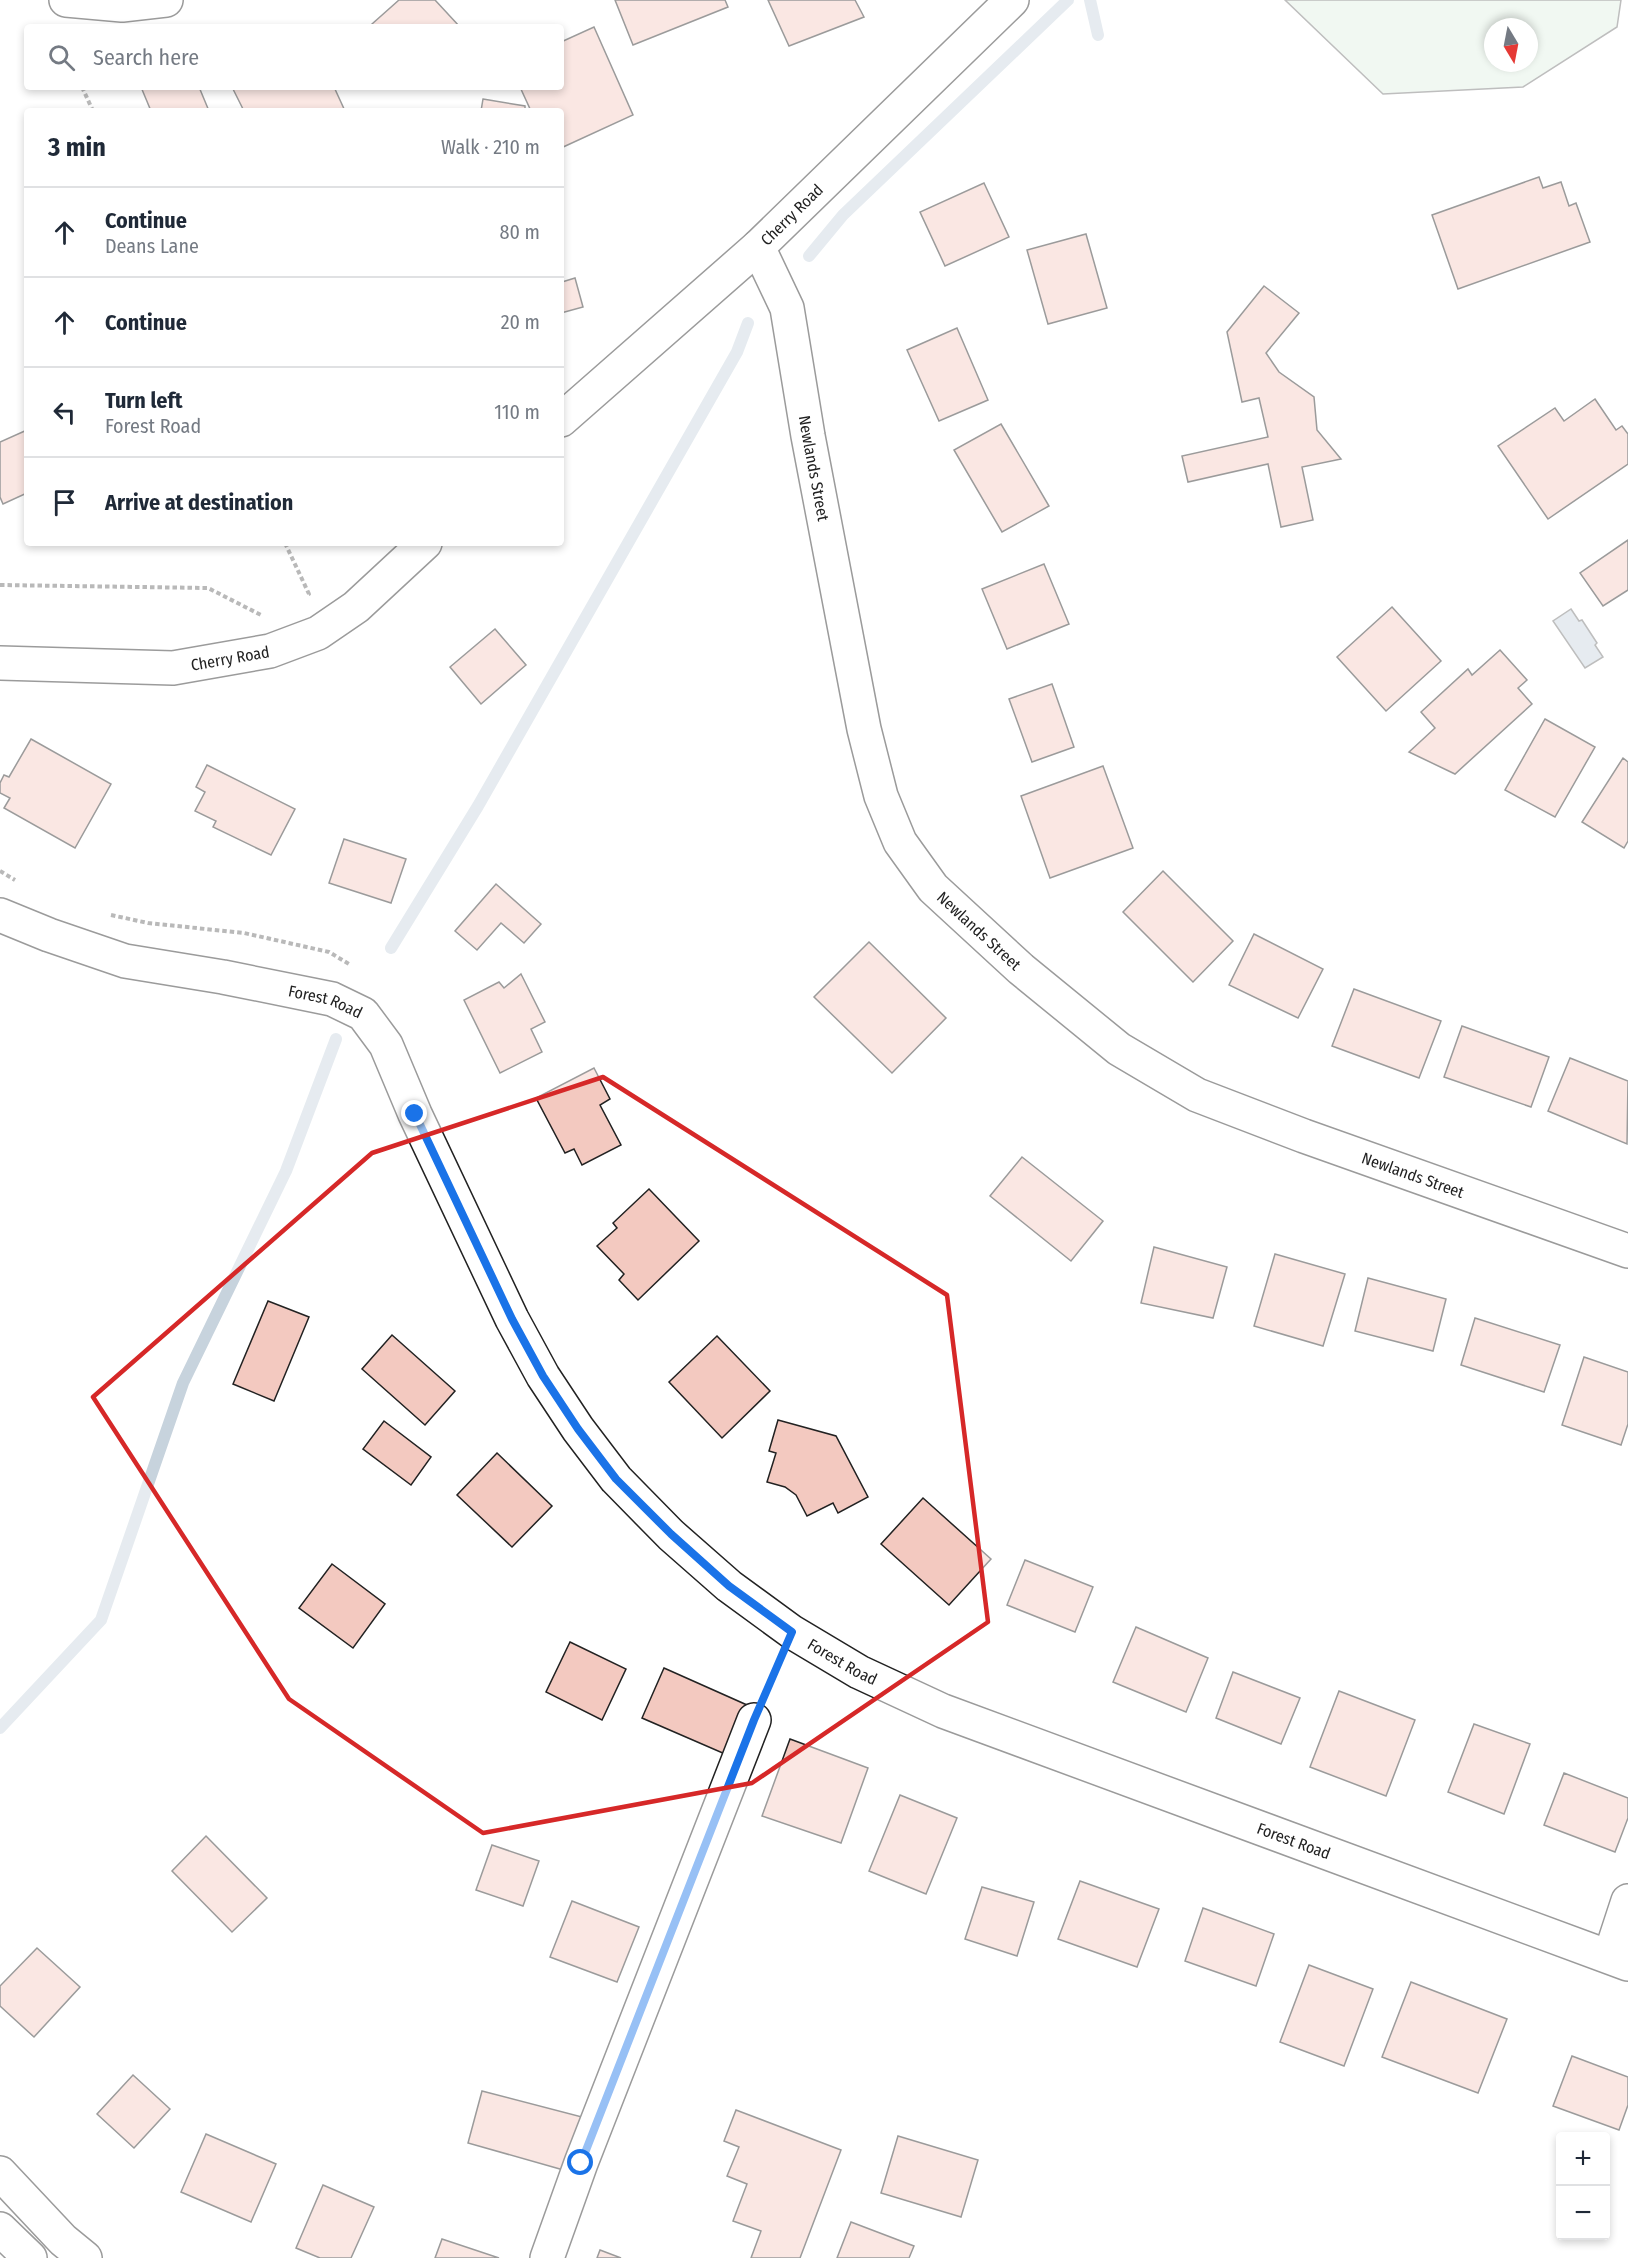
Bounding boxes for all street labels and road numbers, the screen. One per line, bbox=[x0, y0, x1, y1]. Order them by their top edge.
street label: Cherry Road bbox=[756, 180, 827, 249]
street label: Newlands Street bbox=[795, 414, 834, 523]
street label: Cherry Road bbox=[189, 642, 271, 674]
street label: Newlands Street bbox=[933, 887, 1026, 974]
street label: Forest Road bbox=[287, 981, 366, 1022]
street label: Newlands Street bbox=[1359, 1148, 1467, 1202]
street label: Forest Road bbox=[804, 1634, 880, 1689]
street label: Forest Road bbox=[1254, 1818, 1333, 1863]

